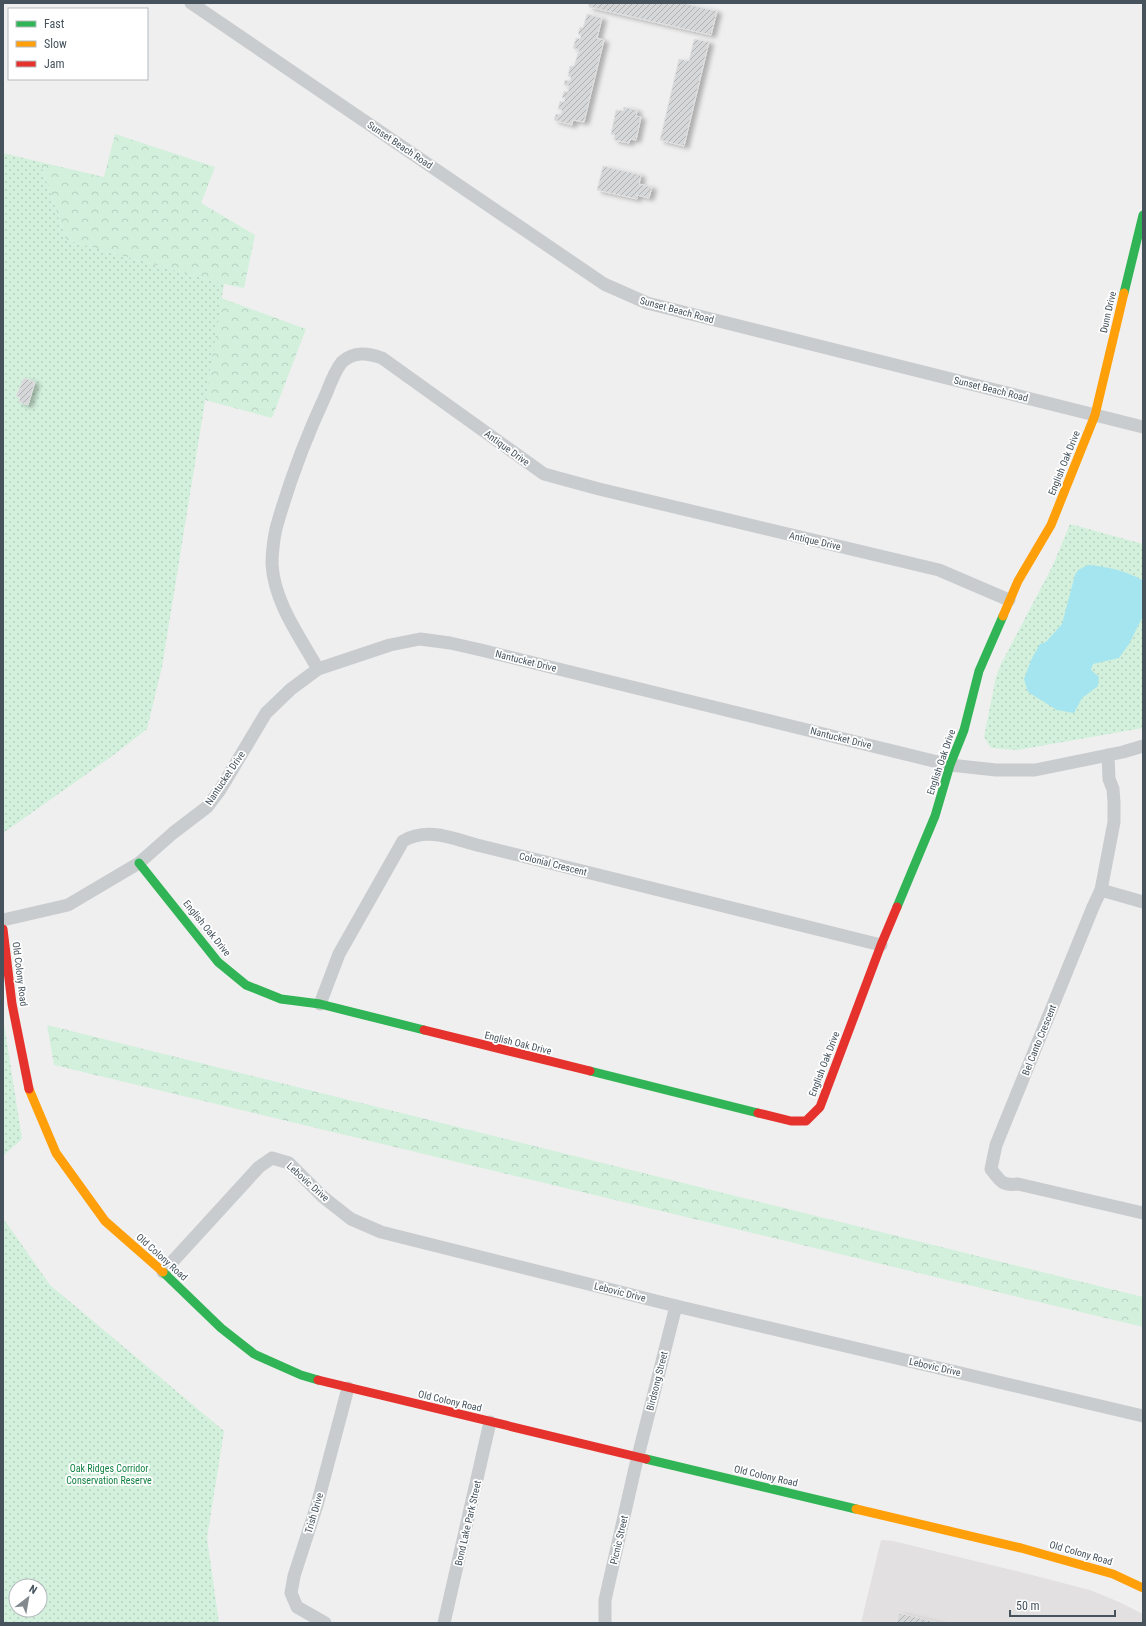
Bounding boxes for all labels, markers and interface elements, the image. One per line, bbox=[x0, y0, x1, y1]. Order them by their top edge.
legend bbox=[8, 8, 148, 80]
text: Fast bbox=[44, 17, 65, 31]
text: Slow bbox=[44, 37, 67, 51]
text: Jam bbox=[44, 57, 65, 71]
street label: Sunset Beach Road bbox=[365, 119, 435, 171]
street label: Dunn Drive bbox=[1098, 290, 1118, 334]
street label: Sunset Beach Road bbox=[639, 295, 715, 325]
street label: Sunset Beach Road bbox=[953, 374, 1029, 404]
street label: Antique Drive bbox=[482, 428, 532, 468]
street label: English Oak Drive bbox=[1046, 429, 1082, 497]
street label: Antique Drive bbox=[788, 530, 842, 552]
street label: Nantucket Drive bbox=[494, 648, 558, 674]
street label: Nantucket Drive bbox=[809, 725, 873, 751]
street label: English Oak Drive bbox=[925, 727, 957, 796]
street label: Nantucket Drive bbox=[203, 749, 247, 807]
street label: Colonial Crescent bbox=[518, 850, 588, 878]
street label: English Oak Drive bbox=[181, 898, 233, 958]
street label: Old Colony Road bbox=[11, 941, 29, 1007]
street label: Bel Canto Crescent bbox=[1020, 1003, 1058, 1077]
street label: English Oak Drive bbox=[483, 1029, 553, 1057]
street label: English Oak Drive bbox=[807, 1030, 842, 1098]
street label: Lebovic Drive bbox=[285, 1160, 332, 1204]
street label: Old Colony Road bbox=[134, 1231, 190, 1283]
street label: Lebovic Drive bbox=[593, 1280, 647, 1304]
street label: Birdsong Street bbox=[644, 1350, 670, 1412]
street label: Lebovic Drive bbox=[908, 1356, 962, 1378]
street label: Old Colony Road bbox=[417, 1388, 483, 1414]
park label: Oak Ridges Corridor Conservation Reserve bbox=[66, 1463, 152, 1486]
street label: Old Colony Road bbox=[733, 1463, 799, 1489]
street label: Bond Lake Park Street bbox=[453, 1479, 483, 1567]
street label: Trish Drive bbox=[303, 1491, 325, 1535]
street label: Picnic Street bbox=[608, 1514, 630, 1566]
street label: Old Colony Road bbox=[1048, 1539, 1114, 1567]
north arrow bbox=[8, 1578, 48, 1618]
text: N bbox=[27, 1583, 39, 1597]
scale bar bbox=[1010, 1592, 1115, 1618]
text: 50 m bbox=[1016, 1599, 1040, 1613]

